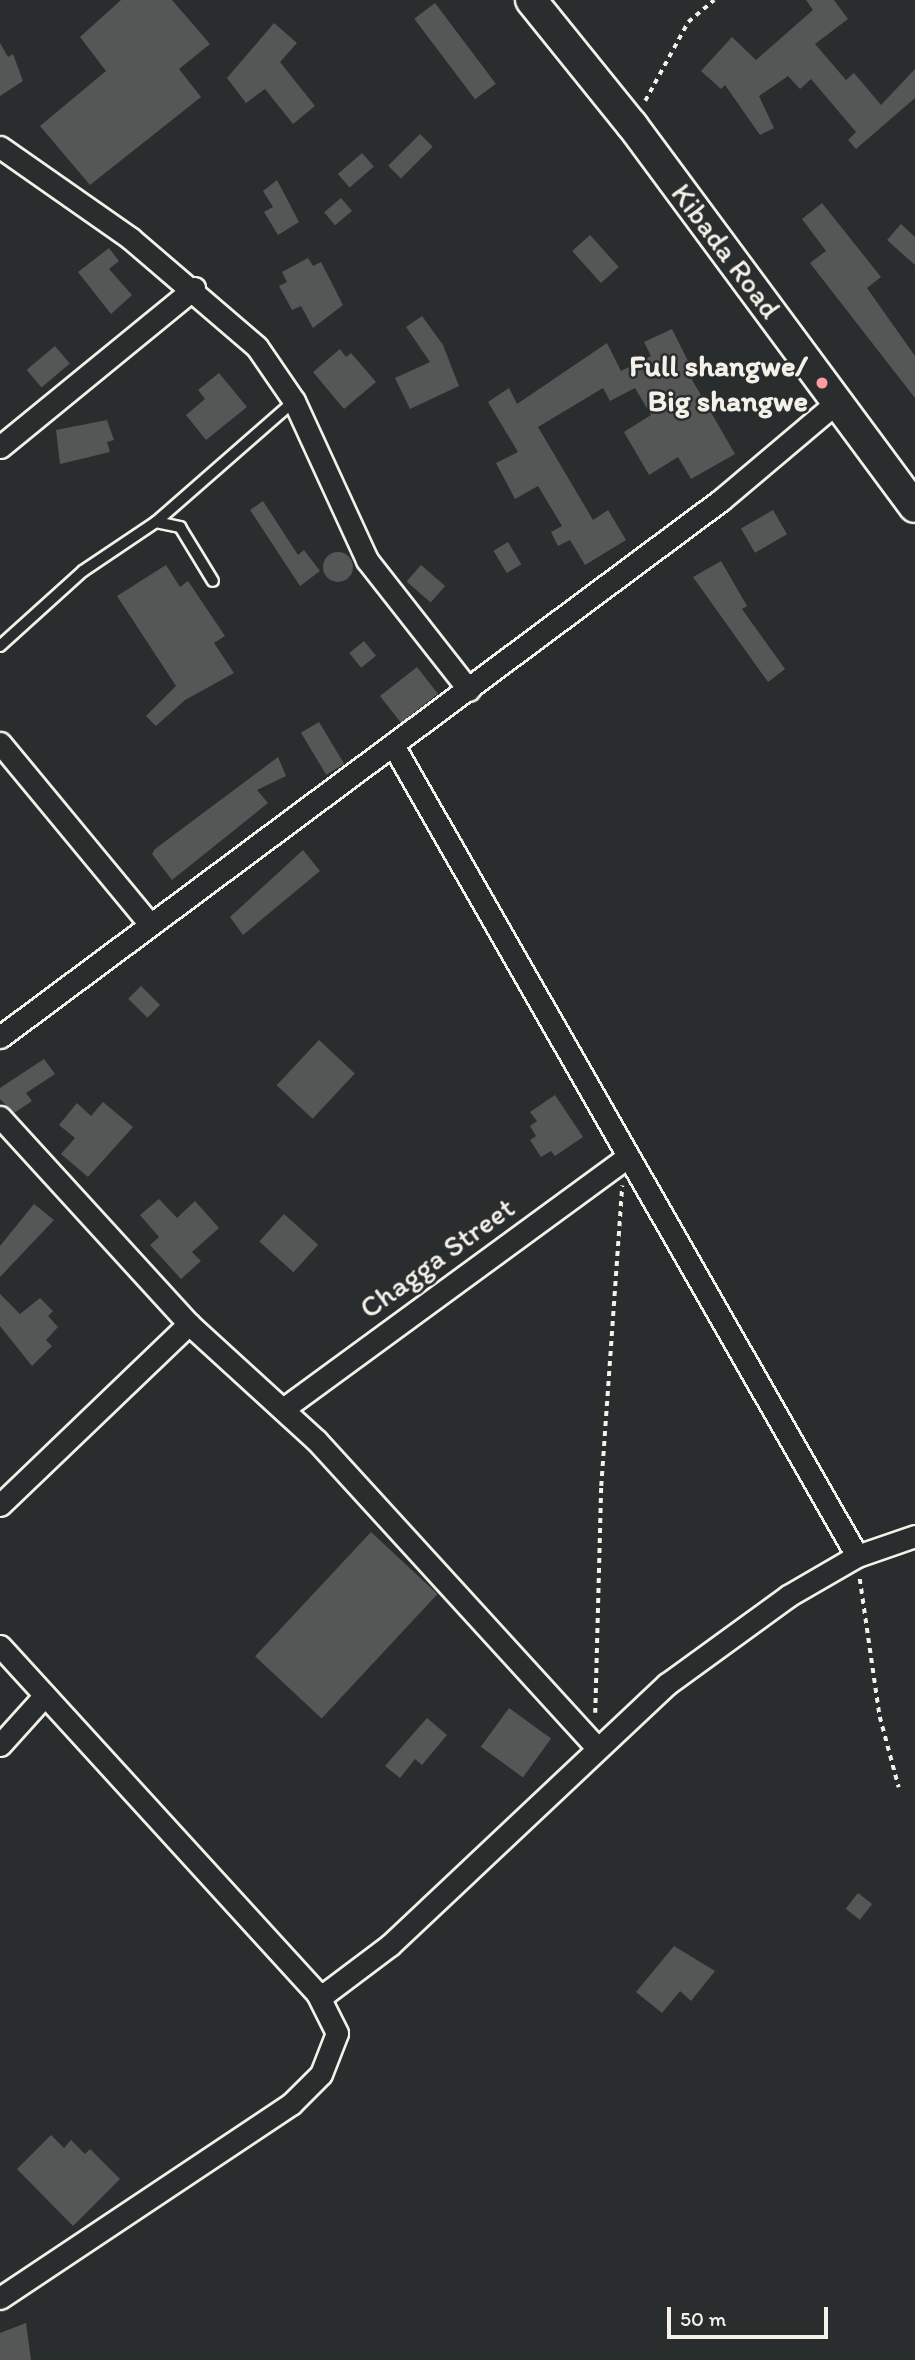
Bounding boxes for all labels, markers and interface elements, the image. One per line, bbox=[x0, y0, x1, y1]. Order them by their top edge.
street label: Kibada Road bbox=[663, 176, 789, 326]
place label: Full shangwe/ Big shangwe bbox=[629, 348, 808, 418]
marker: Full shangwe/ Big shangwe bbox=[814, 375, 830, 391]
street label: Chagga Street bbox=[353, 1190, 521, 1326]
scale bar bbox=[670, 2294, 831, 2338]
text: 50 m bbox=[680, 2306, 726, 2331]

